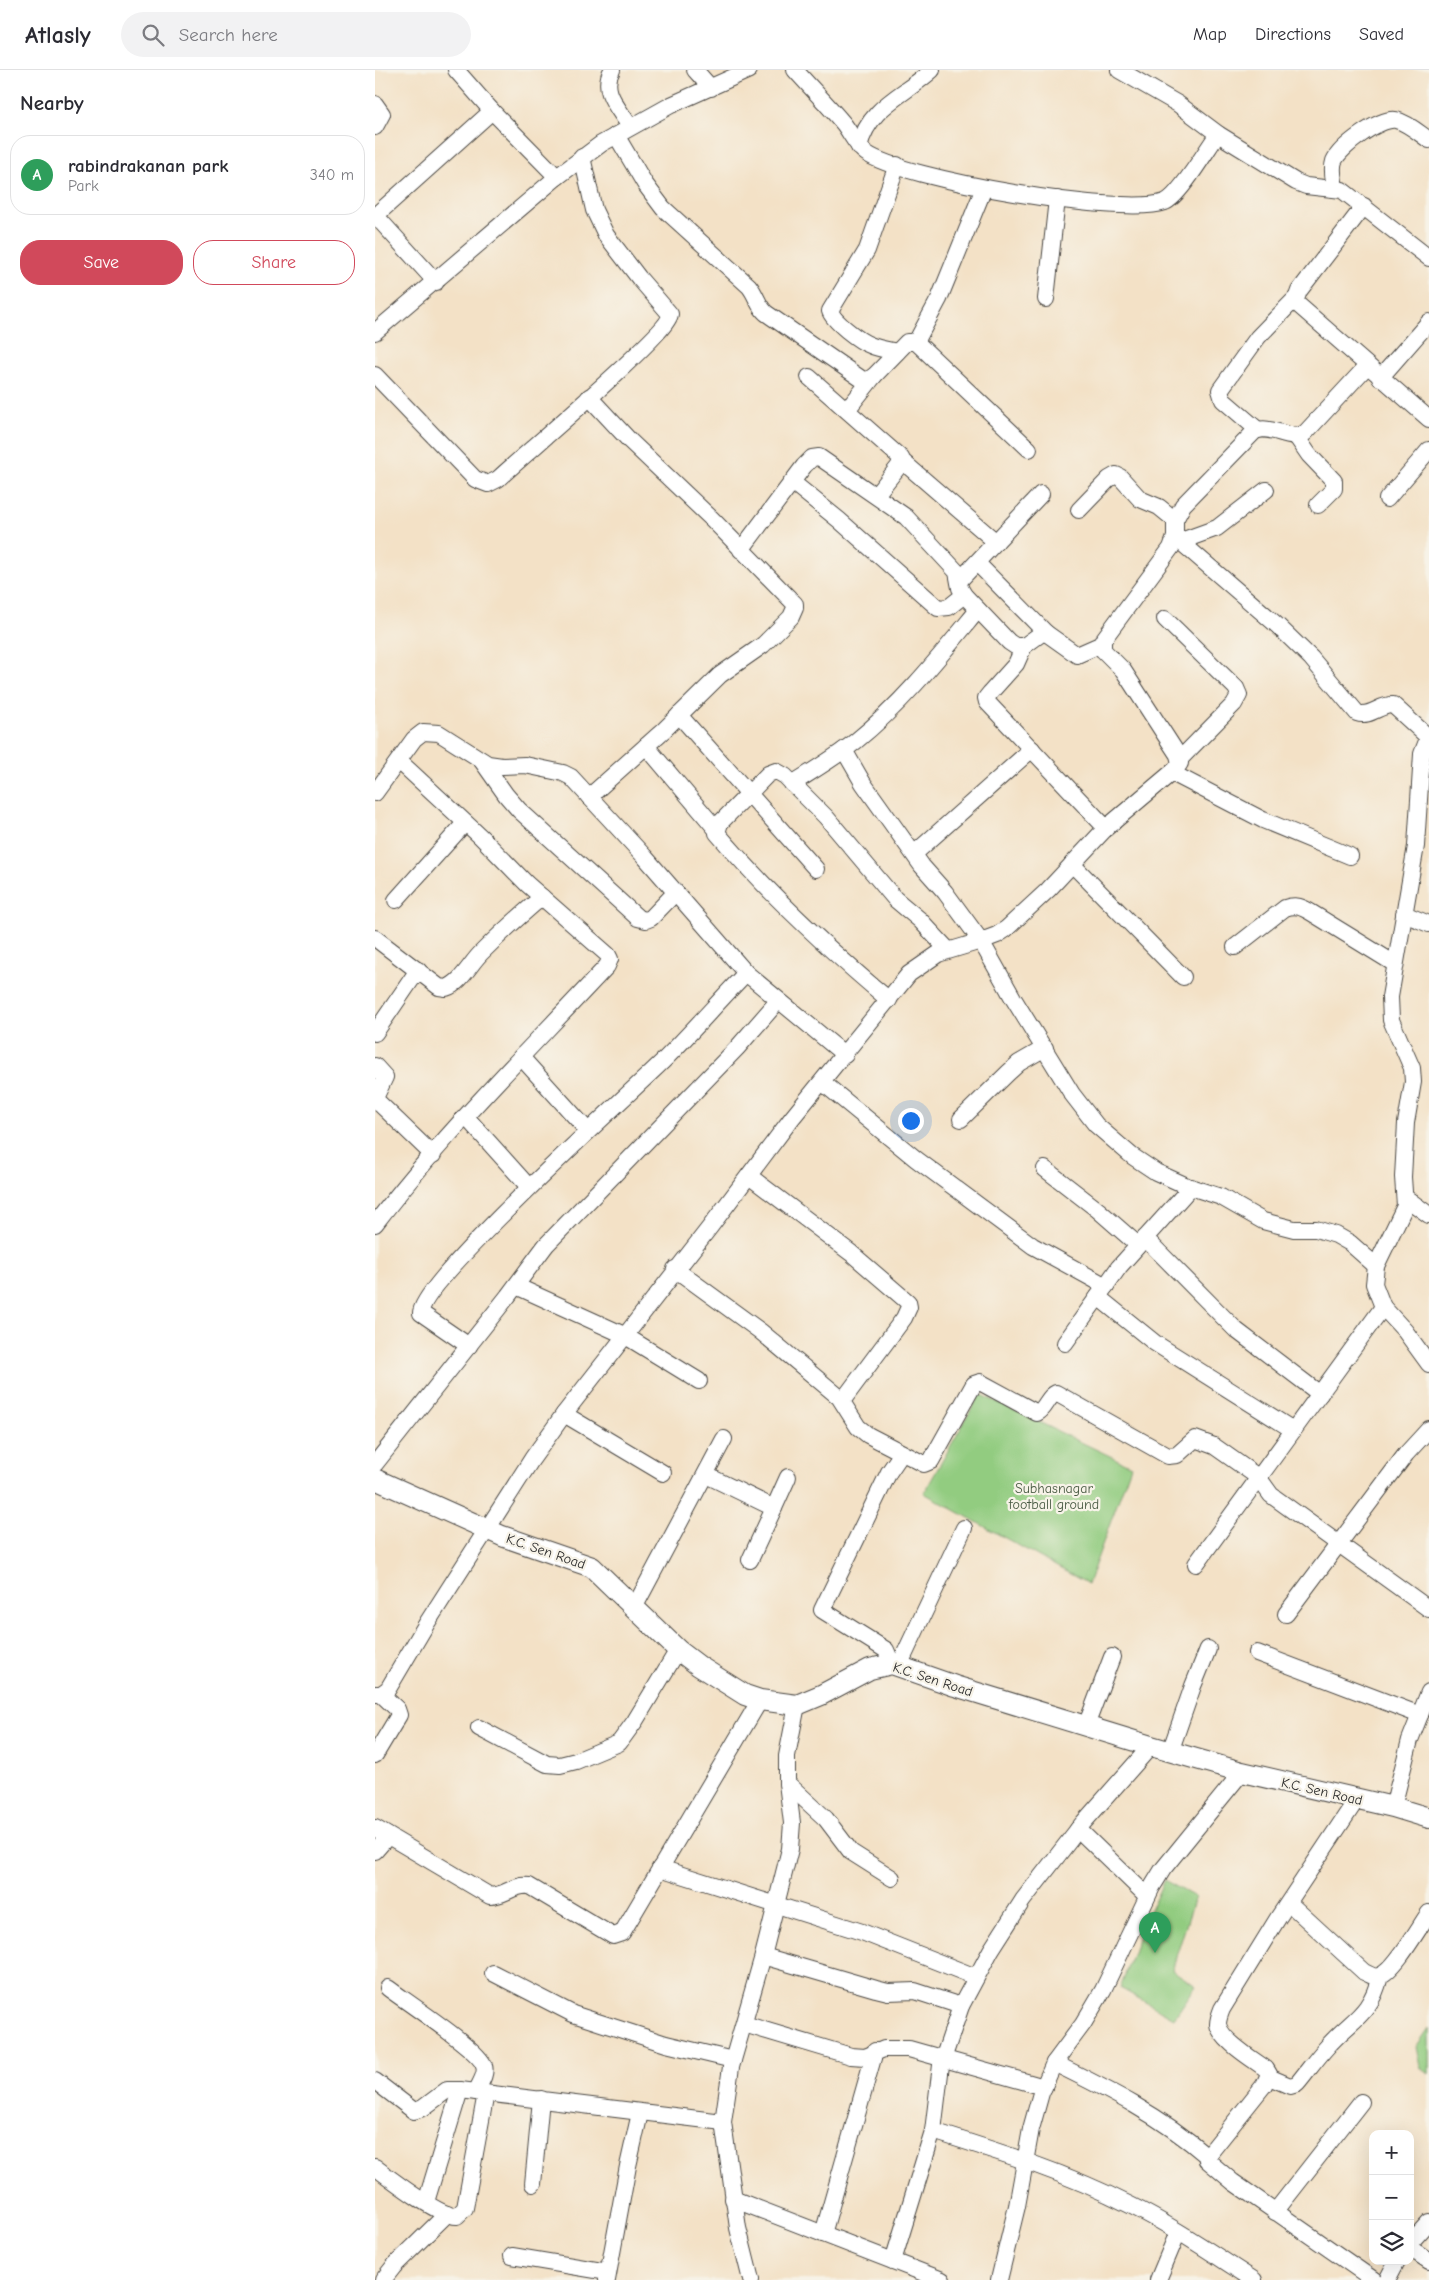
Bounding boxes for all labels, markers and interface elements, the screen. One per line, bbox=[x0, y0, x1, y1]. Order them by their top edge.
search box bbox=[121, 12, 471, 57]
text: Atlasly bbox=[25, 21, 91, 49]
icon: search bbox=[139, 21, 167, 49]
text: Search here bbox=[179, 24, 278, 46]
text: Map bbox=[1193, 24, 1227, 45]
text: Directions bbox=[1255, 24, 1331, 45]
text: Saved bbox=[1359, 24, 1404, 45]
text: Nearby bbox=[20, 91, 84, 115]
text: rabindrakanan park bbox=[68, 155, 228, 177]
text: A bbox=[33, 166, 41, 184]
text: 340 m bbox=[310, 166, 354, 184]
text: Park bbox=[68, 177, 99, 195]
button: Save bbox=[20, 240, 183, 285]
button: Share bbox=[193, 240, 355, 285]
your location bbox=[898, 1108, 924, 1134]
park label: Subhasnagar football ground bbox=[1008, 1480, 1099, 1513]
street label: K.C. Sen Road bbox=[504, 1530, 588, 1573]
street label: K.C. Sen Road bbox=[891, 1659, 975, 1700]
street label: K.C. Sen Road bbox=[1280, 1774, 1364, 1809]
pin: A bbox=[1139, 1912, 1171, 1953]
map controls bbox=[1369, 2130, 1414, 2265]
button: + bbox=[1369, 2130, 1414, 2175]
button: − bbox=[1369, 2175, 1414, 2220]
button: layers bbox=[1369, 2220, 1414, 2265]

